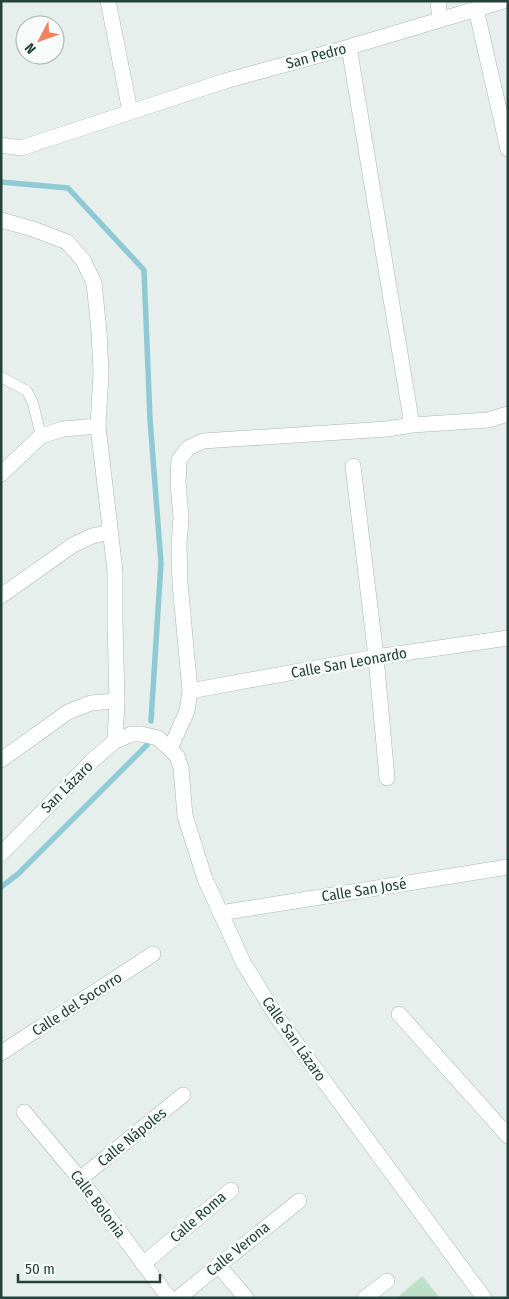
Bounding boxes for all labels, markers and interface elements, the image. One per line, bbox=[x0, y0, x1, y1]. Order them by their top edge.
north arrow bbox=[15, 15, 65, 65]
text: N bbox=[21, 39, 40, 57]
street label: San Pedro bbox=[284, 39, 348, 73]
street label: Calle San Leonardo bbox=[290, 644, 408, 682]
street label: San Lázaro bbox=[37, 757, 97, 817]
street label: Calle San José bbox=[320, 874, 408, 906]
street label: Calle del Socorro bbox=[29, 968, 125, 1040]
street label: Calle San Lázaro bbox=[258, 993, 330, 1085]
street label: Calle Nápoles bbox=[94, 1104, 170, 1170]
street label: Calle Bolonia bbox=[67, 1166, 129, 1242]
street label: Calle Roma bbox=[166, 1188, 230, 1246]
street label: Calle Verona bbox=[203, 1218, 273, 1280]
scale bar bbox=[18, 1252, 160, 1284]
text: 50 m bbox=[25, 1260, 55, 1278]

